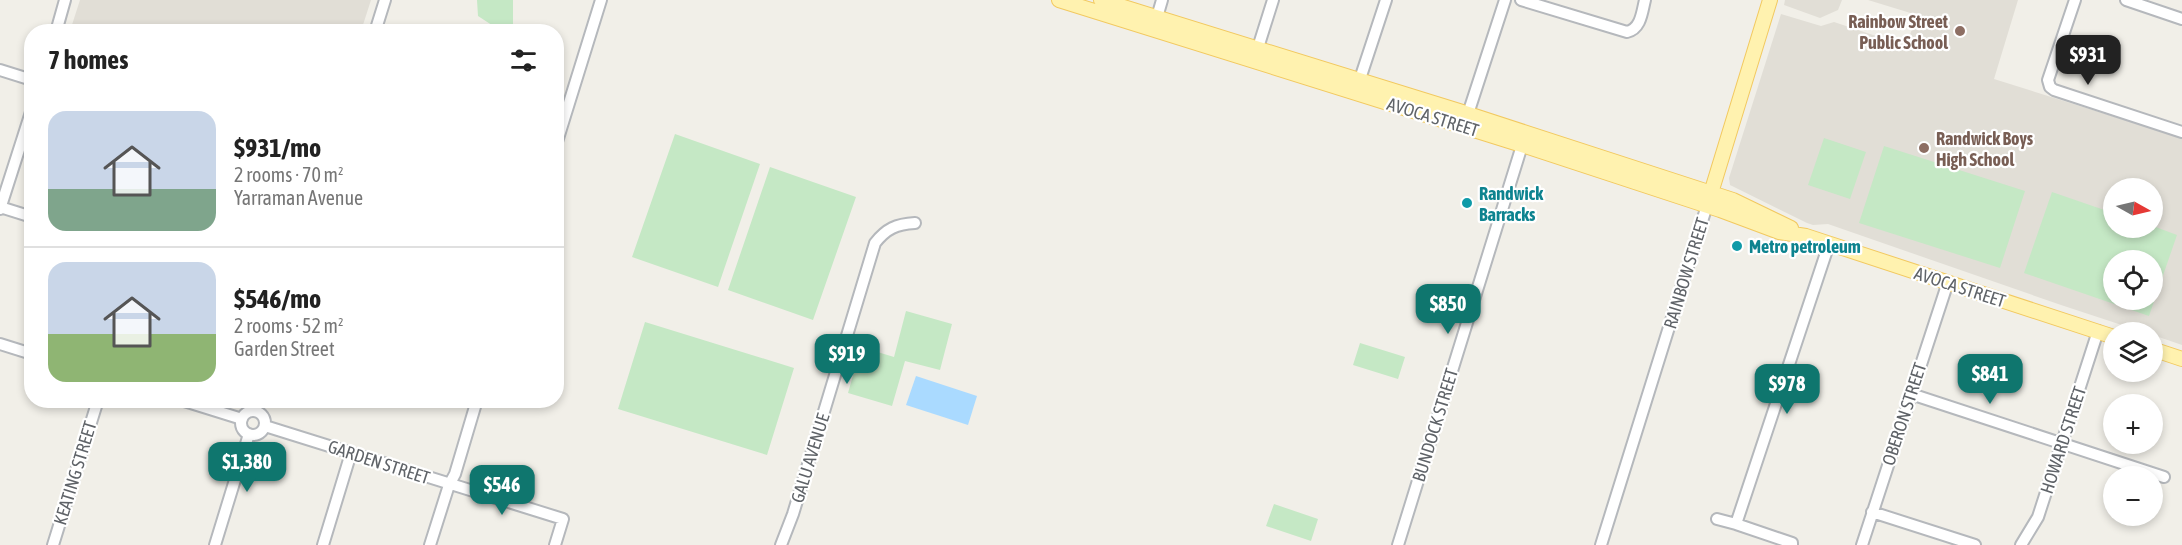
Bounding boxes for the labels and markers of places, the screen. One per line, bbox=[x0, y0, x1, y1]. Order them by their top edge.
place label: Rainbow Street Public School bbox=[1848, 11, 1949, 53]
marker: Rainbow Street Public School bbox=[1953, 24, 1967, 38]
pin: $931 bbox=[2052, 35, 2124, 86]
place label: Randwick Boys High School bbox=[1936, 128, 2034, 170]
marker: Randwick Boys High School bbox=[1917, 141, 1931, 155]
place label: Randwick Barracks bbox=[1479, 183, 1544, 225]
marker: Randwick Barracks bbox=[1460, 196, 1474, 210]
place label: Metro petroleum bbox=[1749, 236, 1861, 257]
marker: Metro petroleum bbox=[1730, 239, 1744, 253]
pin: $850 bbox=[1412, 284, 1484, 335]
pin: $919 bbox=[811, 334, 883, 385]
pin: $841 bbox=[1954, 354, 2026, 405]
pin: $978 bbox=[1751, 364, 1823, 415]
pin: $1,380 bbox=[198, 442, 296, 493]
pin: $546 bbox=[466, 465, 538, 516]

